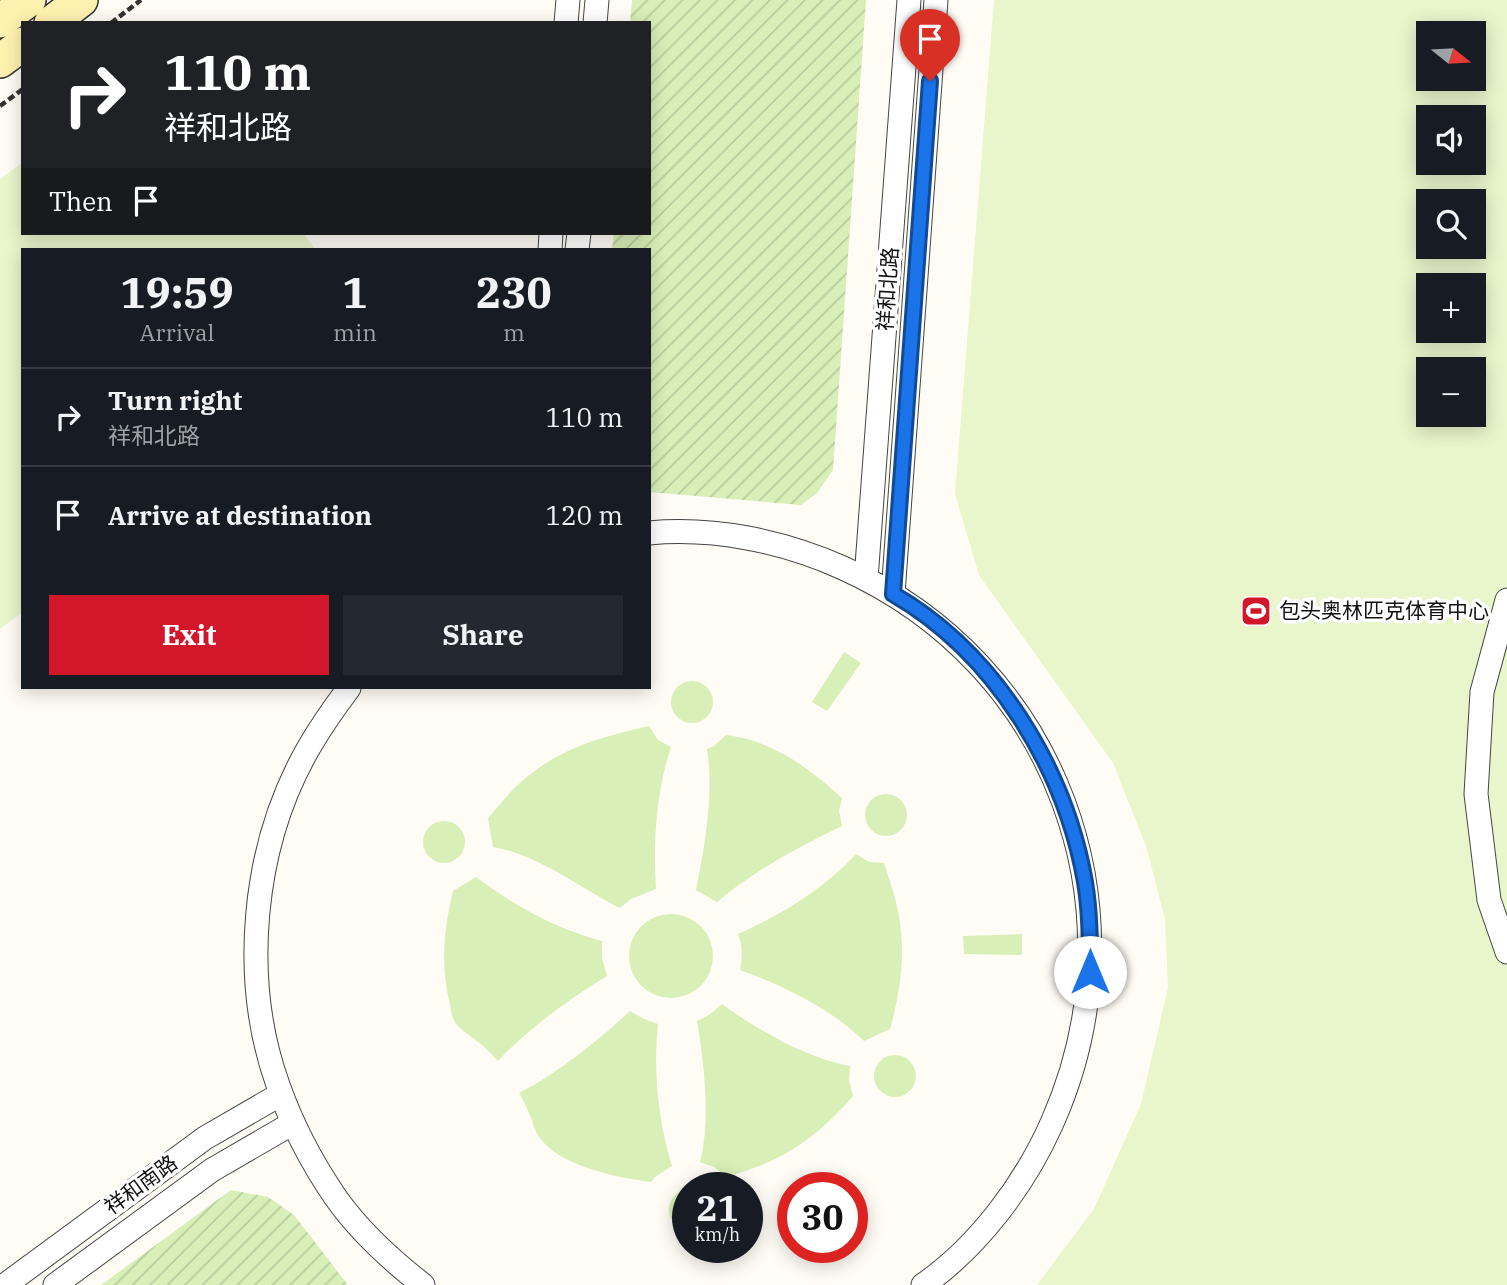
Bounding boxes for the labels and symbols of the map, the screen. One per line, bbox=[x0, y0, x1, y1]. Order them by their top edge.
pin bbox=[900, 9, 960, 81]
north arrow bbox=[1416, 21, 1486, 91]
street label: 祥和北路 bbox=[870, 246, 904, 332]
sports icon: 包头奥林匹克体育中心 bbox=[1239, 594, 1273, 628]
place label: 包头奥林匹克体育中心 bbox=[1279, 596, 1489, 624]
position arrow bbox=[1053, 935, 1127, 1009]
street label: 祥和南路 bbox=[98, 1148, 183, 1220]
speed limit sign: 30 bbox=[777, 1172, 868, 1263]

